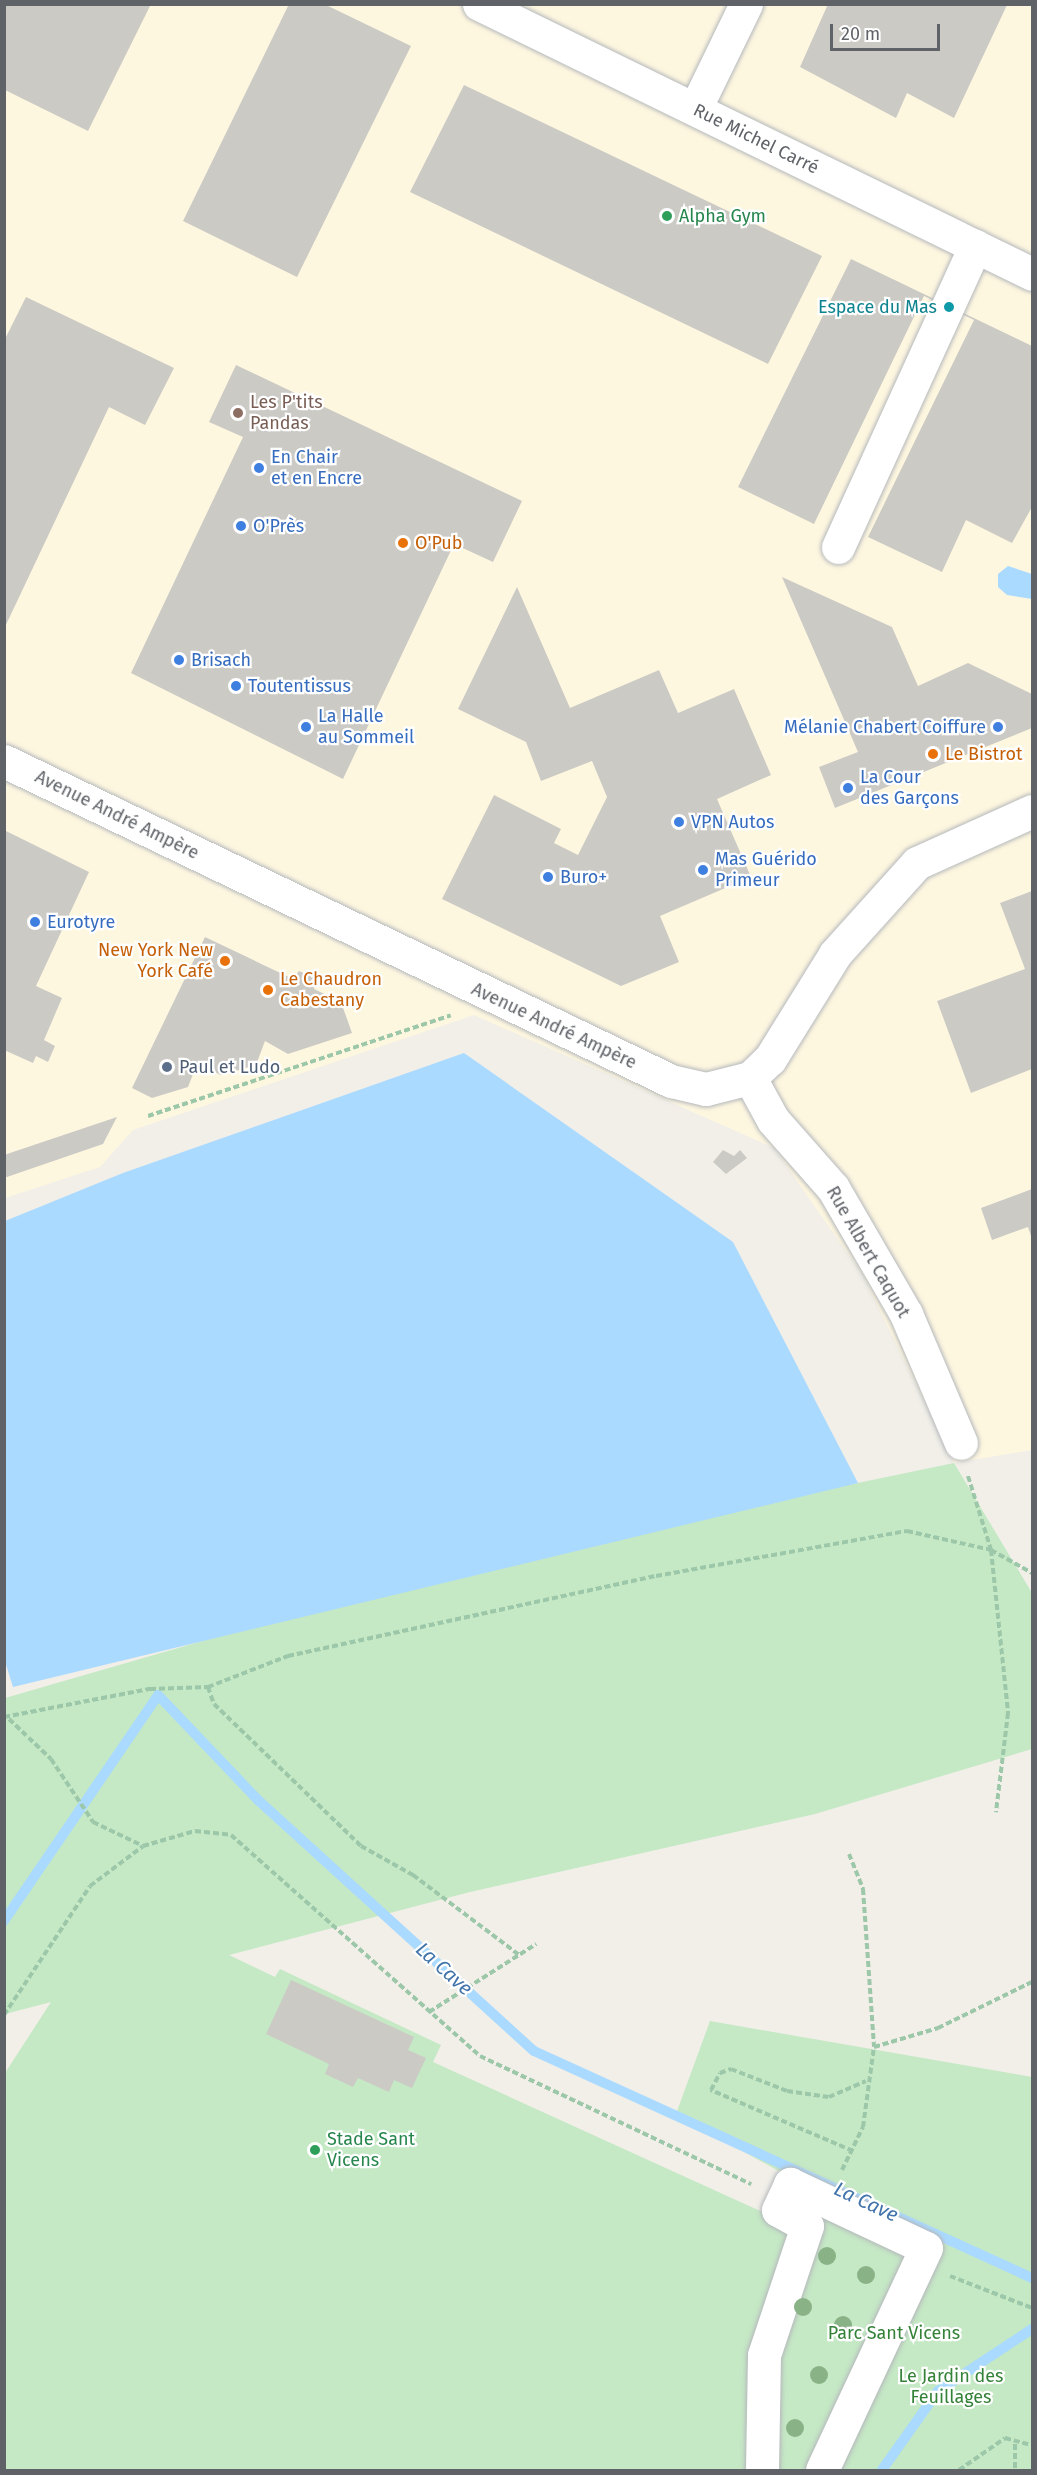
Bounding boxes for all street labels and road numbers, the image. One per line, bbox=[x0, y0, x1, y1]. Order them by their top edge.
street label: Rue Michel Carré bbox=[690, 99, 822, 179]
street label: Avenue André Ampère bbox=[32, 766, 202, 864]
street label: Avenue André Ampère bbox=[468, 978, 640, 1074]
street label: Rue Albert Caquot bbox=[822, 1182, 914, 1322]

